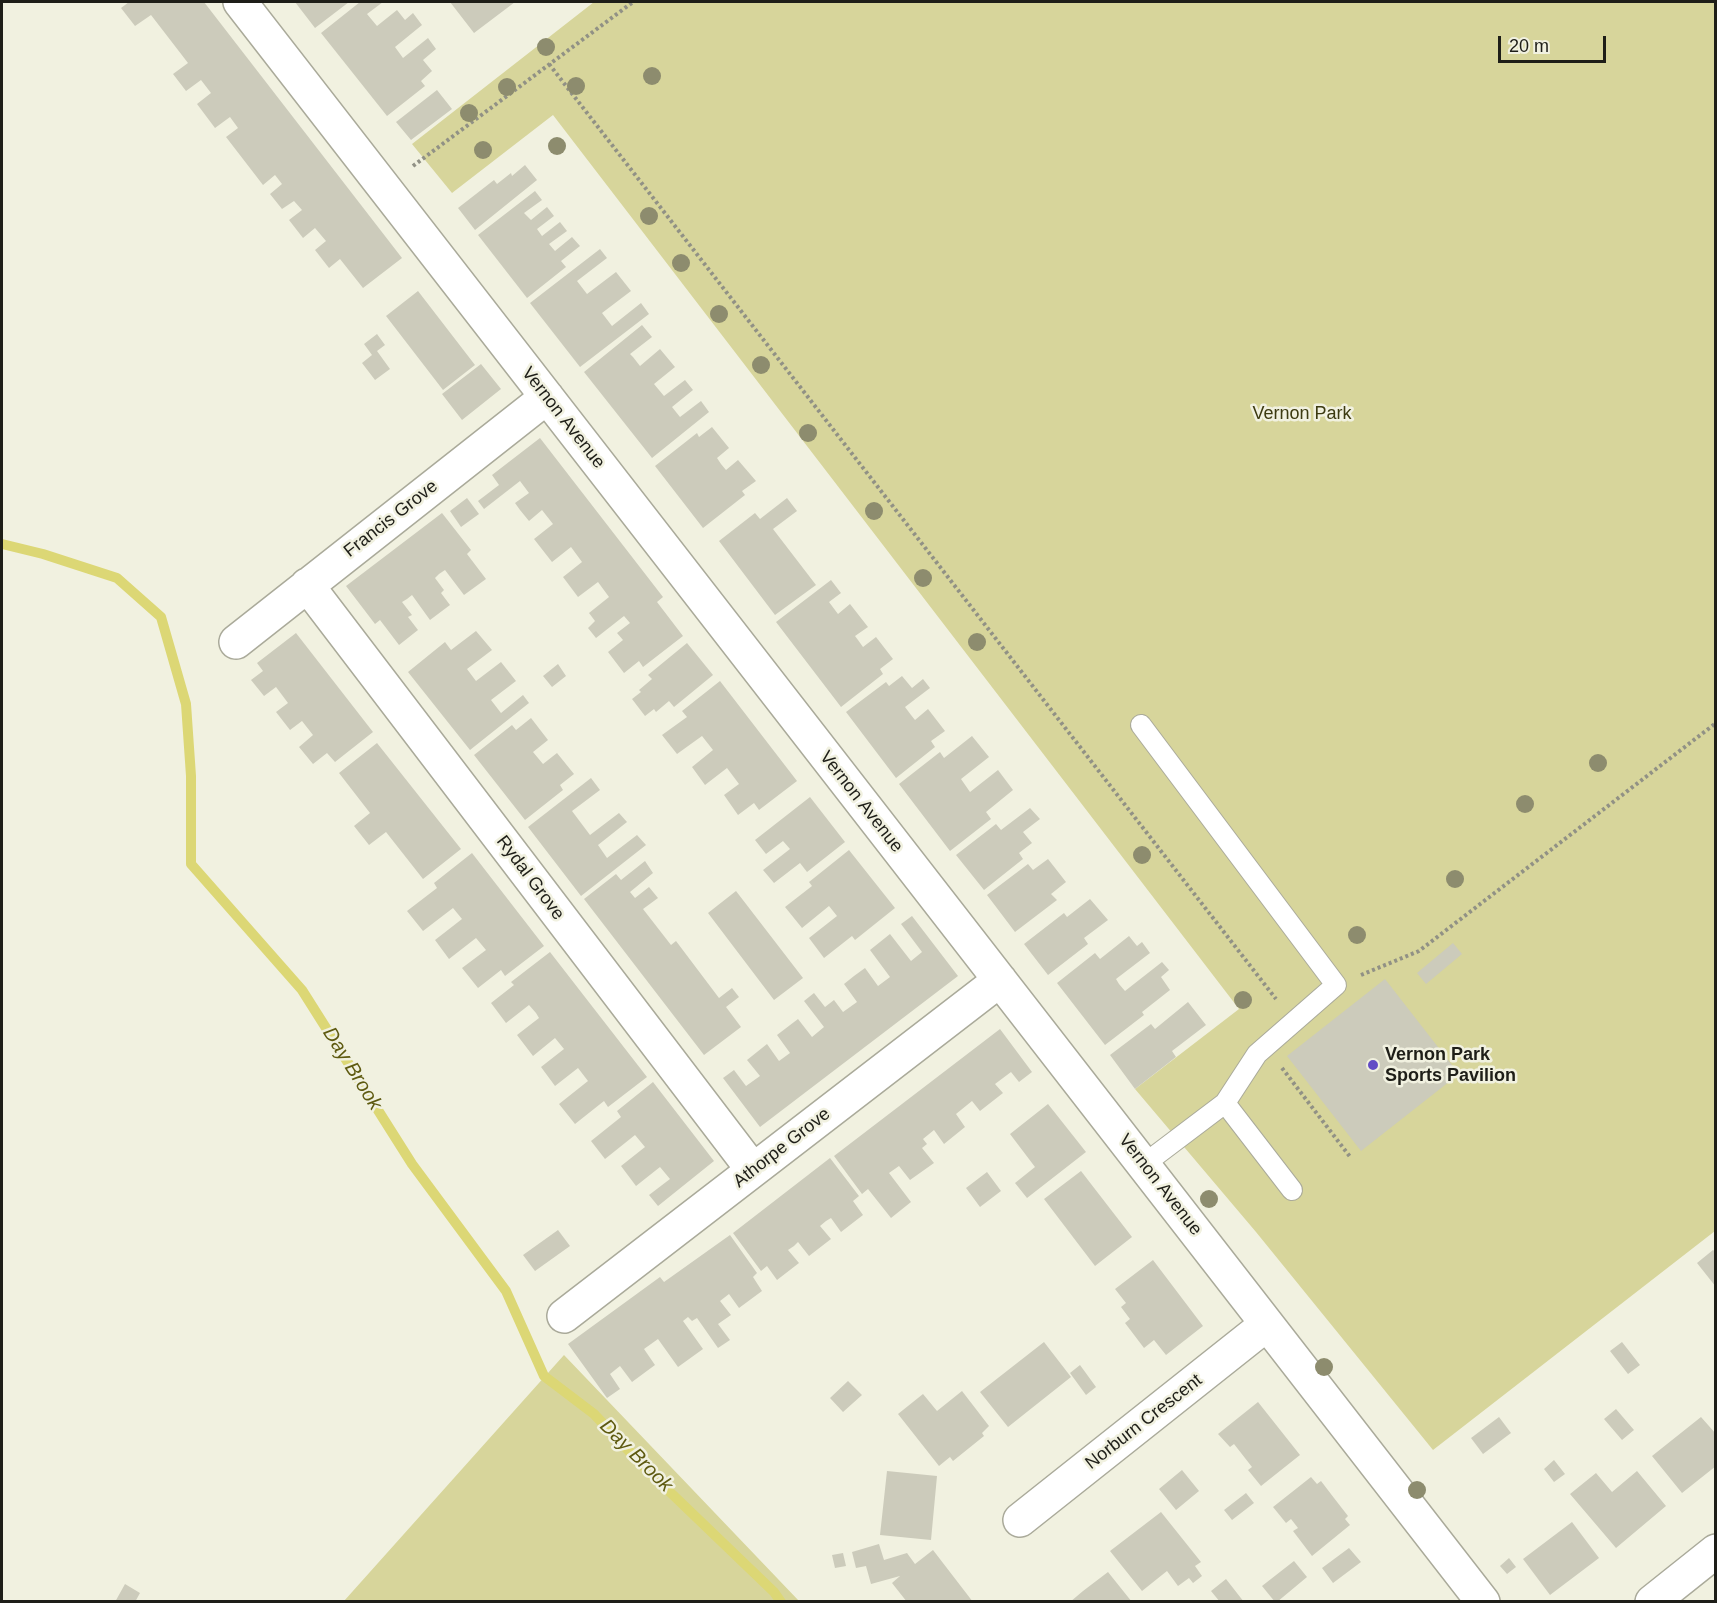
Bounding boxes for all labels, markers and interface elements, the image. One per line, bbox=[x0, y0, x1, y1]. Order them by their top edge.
scale bar bbox=[1501, 24, 1609, 62]
text: 20 m bbox=[1509, 36, 1549, 56]
street label: Vernon Avenue bbox=[517, 363, 609, 473]
park label: Vernon Park bbox=[1252, 403, 1352, 425]
street label: Francis Grove bbox=[340, 476, 442, 562]
street label: Vernon Avenue bbox=[815, 747, 907, 857]
street label: Rydal Grove bbox=[491, 832, 569, 924]
water label: Day Brook bbox=[317, 1023, 387, 1115]
place label: Vernon Park Sports Pavilion bbox=[1385, 1044, 1516, 1086]
marker: Vernon Park Sports Pavilion bbox=[1366, 1058, 1380, 1072]
street label: Athorpe Grove bbox=[729, 1103, 835, 1193]
street label: Vernon Avenue bbox=[1114, 1130, 1206, 1240]
street label: Norburn Crescent bbox=[1081, 1370, 1207, 1474]
water label: Day Brook bbox=[595, 1415, 677, 1497]

